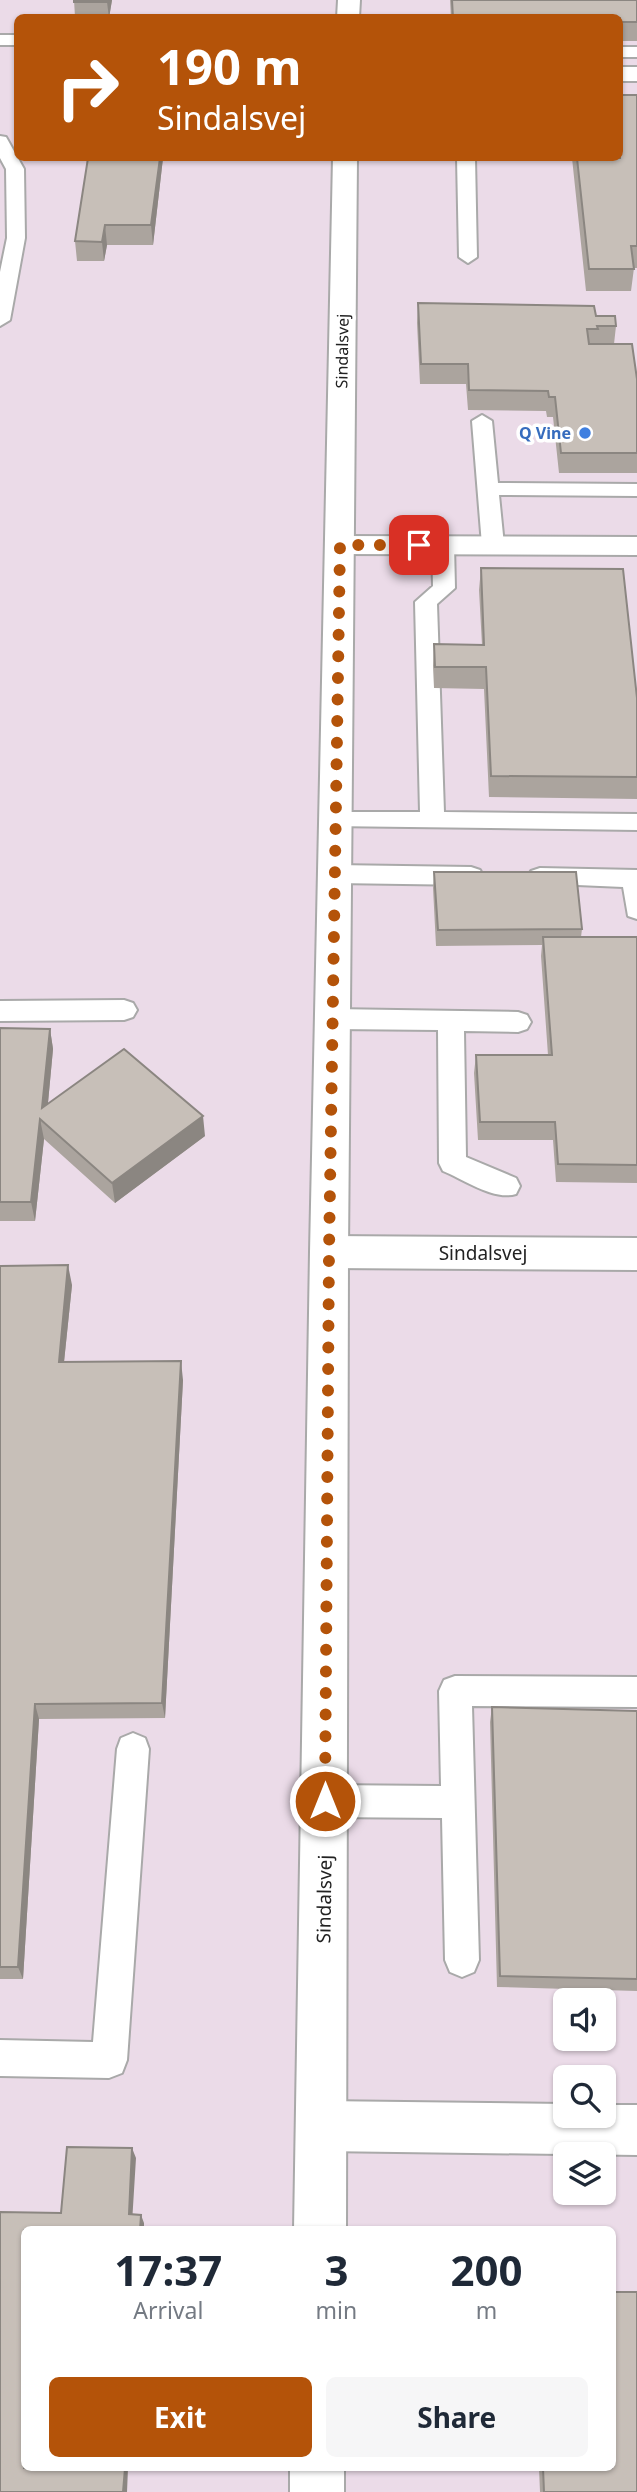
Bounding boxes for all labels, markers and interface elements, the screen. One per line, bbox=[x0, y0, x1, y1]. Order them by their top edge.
text: 190 m bbox=[157, 33, 302, 99]
icon: right bbox=[42, 42, 133, 133]
text: Sindalsvej bbox=[157, 96, 306, 139]
street label: Sindalsvej bbox=[330, 313, 354, 389]
place label: Q Vine bbox=[519, 422, 571, 444]
marker: Q Vine bbox=[577, 425, 593, 441]
pin bbox=[389, 515, 449, 575]
icon: arrive bbox=[400, 526, 438, 564]
street label: Sindalsvej bbox=[439, 1240, 527, 1266]
position arrow bbox=[288, 1764, 362, 1838]
street label: Sindalsvej bbox=[310, 1854, 338, 1944]
map controls bbox=[553, 1988, 616, 2205]
button: sound bbox=[553, 1988, 616, 2051]
button: search bbox=[553, 2065, 616, 2128]
button: layers bbox=[553, 2142, 616, 2205]
text: 17:37 bbox=[114, 2241, 222, 2298]
text: 3 bbox=[324, 2241, 348, 2298]
text: 200 bbox=[451, 2241, 523, 2298]
text: Arrival bbox=[133, 2294, 203, 2326]
text: min bbox=[316, 2294, 357, 2326]
text: m bbox=[476, 2294, 497, 2326]
button: Exit bbox=[49, 2377, 312, 2457]
button: Share bbox=[326, 2377, 588, 2457]

